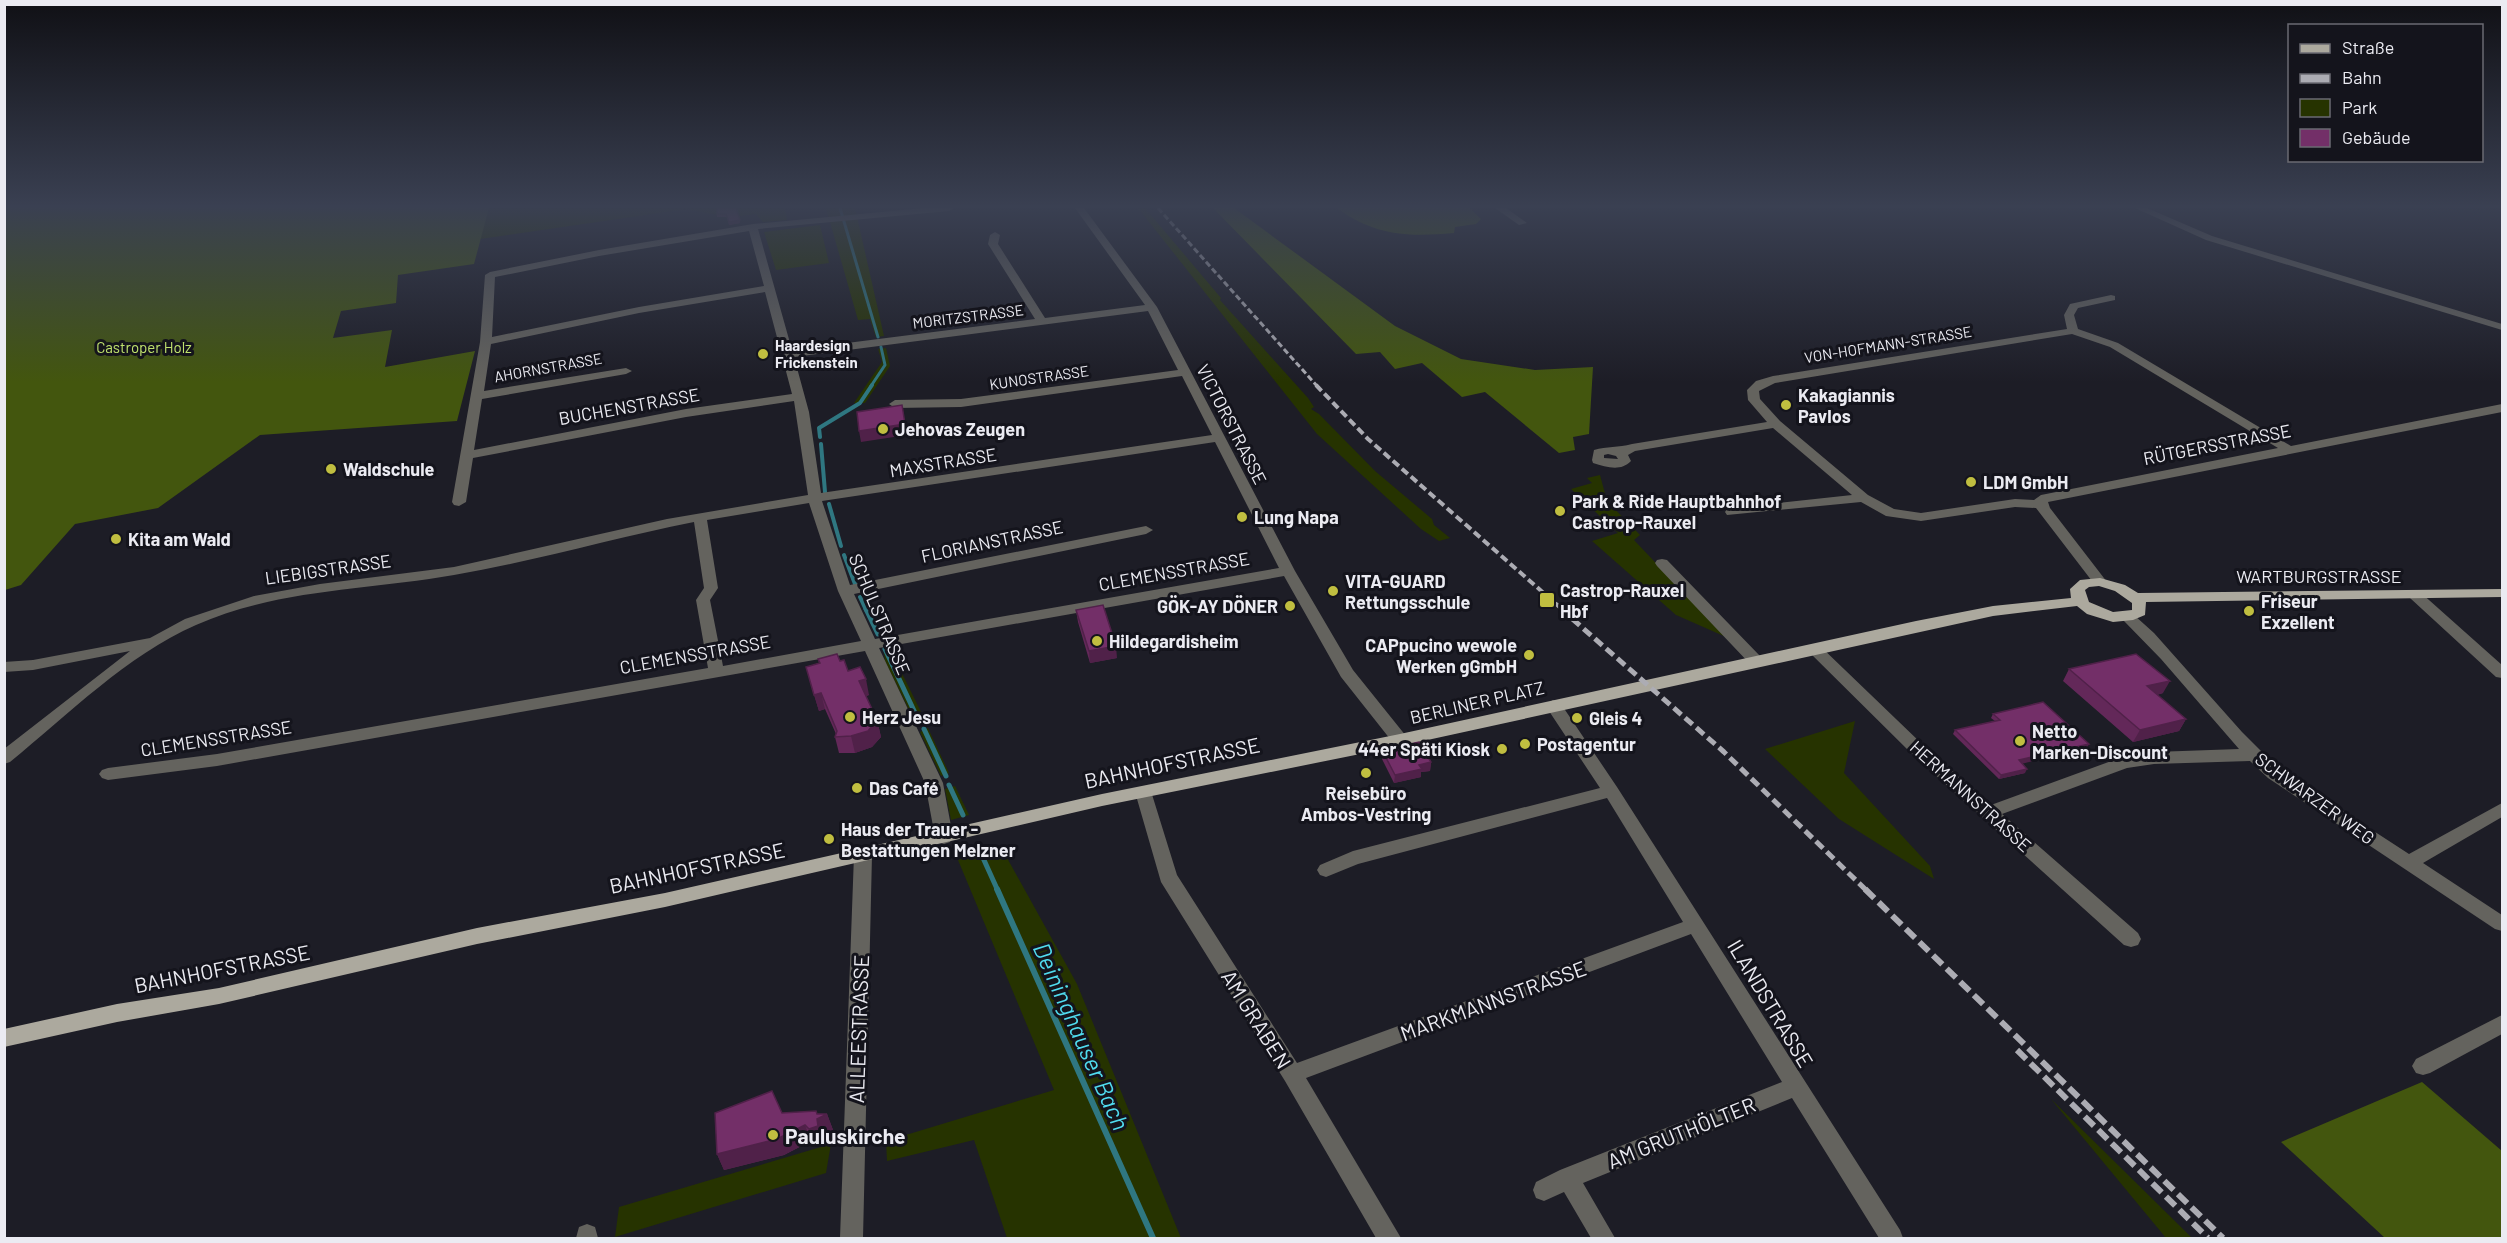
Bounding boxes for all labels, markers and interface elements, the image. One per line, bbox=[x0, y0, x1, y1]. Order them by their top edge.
legend bbox=[2288, 24, 2483, 162]
text: Straße bbox=[2342, 36, 2394, 58]
text: Bahn bbox=[2342, 66, 2382, 88]
text: Park bbox=[2342, 96, 2377, 118]
text: Gebäude bbox=[2342, 126, 2411, 148]
street label: MORITZSTRASSE bbox=[911, 300, 1025, 332]
street label: VON-HOFMANN-STRASSE bbox=[1803, 322, 1973, 366]
place label: Haardesign Frickenstein bbox=[775, 336, 858, 371]
park label: Castroper Holz bbox=[96, 338, 192, 356]
marker: Haardesign Frickenstein bbox=[756, 347, 770, 361]
street label: AHORNSTRASSE bbox=[493, 349, 603, 385]
street label: VICTORSTRASSE bbox=[1192, 360, 1272, 488]
street label: KUNOSTRASSE bbox=[988, 361, 1090, 393]
street label: BUCHENSTRASSE bbox=[557, 383, 701, 429]
place label: Kakagiannis Pavlos bbox=[1798, 384, 1895, 427]
marker: Kakagiannis Pavlos bbox=[1779, 398, 1793, 412]
place label: Jehovas Zeugen bbox=[895, 418, 1025, 440]
street label: RÜTGERSSTRASSE bbox=[2141, 419, 2293, 469]
marker: Jehovas Zeugen bbox=[876, 422, 890, 436]
street label: MAXSTRASSE bbox=[888, 443, 998, 481]
place label: Waldschule bbox=[343, 458, 435, 480]
marker: Waldschule bbox=[324, 462, 338, 476]
place label: LDM GmbH bbox=[1983, 471, 2068, 493]
marker: LDM GmbH bbox=[1964, 475, 1978, 489]
place label: Park & Ride Hauptbahnhof Castrop-Rauxel bbox=[1572, 490, 1781, 533]
marker: Park & Ride Hauptbahnhof Castrop-Rauxel bbox=[1553, 504, 1567, 518]
place label: Lung Napa bbox=[1254, 506, 1339, 528]
marker: Lung Napa bbox=[1235, 510, 1249, 524]
street label: FLORIANSTRASSE bbox=[919, 515, 1065, 567]
place label: Kita am Wald bbox=[128, 528, 231, 550]
marker: Kita am Wald bbox=[109, 532, 123, 546]
street label: CLEMENSSTRASSE bbox=[1097, 547, 1251, 595]
street label: LIEBIGSTRASSE bbox=[264, 549, 392, 589]
street label: SCHULSTRASSE bbox=[845, 550, 915, 678]
street label: WARTBURGSTRASSE bbox=[2236, 565, 2402, 587]
place label: VITA-GUARD Rettungsschule bbox=[1345, 570, 1470, 613]
place label: Castrop-Rauxel Hbf bbox=[1560, 579, 1684, 622]
marker: VITA-GUARD Rettungsschule bbox=[1326, 584, 1340, 598]
place label: Friseur Exzellent bbox=[2261, 590, 2335, 633]
marker: Castrop-Rauxel Hbf bbox=[1538, 591, 1556, 609]
place label: GÖK-AY DÖNER bbox=[1157, 595, 1278, 617]
marker: GÖK-AY DÖNER bbox=[1283, 599, 1297, 613]
marker: Friseur Exzellent bbox=[2242, 604, 2256, 618]
street label: CLEMENSSTRASSE bbox=[618, 630, 772, 678]
place label: Hildegardisheim bbox=[1109, 630, 1239, 652]
marker: Hildegardisheim bbox=[1090, 634, 1104, 648]
place label: CAPpucino wewole Werken gGmbH bbox=[1365, 634, 1517, 677]
marker: CAPpucino wewole Werken gGmbH bbox=[1522, 648, 1536, 662]
street label: BERLINER PLATZ bbox=[1408, 676, 1546, 728]
place label: Herz Jesu bbox=[862, 706, 941, 728]
place label: Gleis 4 bbox=[1589, 707, 1642, 729]
marker: Herz Jesu bbox=[843, 710, 857, 724]
marker: Gleis 4 bbox=[1570, 711, 1584, 725]
street label: CLEMENSSTRASSE bbox=[139, 715, 293, 761]
place label: Netto Marken-Discount bbox=[2032, 720, 2168, 763]
street label: BAHNHOFSTRASSE bbox=[1082, 731, 1262, 793]
place label: Postagentur bbox=[1537, 733, 1636, 755]
marker: Netto Marken-Discount bbox=[2013, 734, 2027, 748]
street label: HERMANNSTRASSE bbox=[1906, 736, 2036, 856]
marker: Postagentur bbox=[1518, 737, 1532, 751]
place label: 44er Späti Kiosk bbox=[1358, 738, 1490, 760]
marker: 44er Späti Kiosk bbox=[1495, 742, 1509, 756]
street label: SCHWARZER WEG bbox=[2251, 747, 2379, 849]
marker: Reisebüro Ambos-Vestring bbox=[1359, 766, 1373, 780]
place label: Das Café bbox=[869, 777, 939, 799]
marker: Das Café bbox=[850, 781, 864, 795]
place label: Reisebüro Ambos-Vestring bbox=[1301, 782, 1431, 825]
place label: Haus der Trauer - Bestattungen Melzner bbox=[841, 818, 1016, 861]
marker: Haus der Trauer - Bestattungen Melzner bbox=[822, 832, 836, 846]
street label: BAHNHOFSTRASSE bbox=[607, 836, 787, 898]
street label: ILANDSTRASSE bbox=[1723, 935, 1819, 1071]
water label: Deininghauser Bach bbox=[1028, 938, 1136, 1134]
street label: BAHNHOFSTRASSE bbox=[132, 939, 312, 997]
street label: ALLEESTRASSE bbox=[843, 954, 873, 1104]
street label: MARKMANNSTRASSE bbox=[1397, 955, 1589, 1045]
street label: AM GRABEN bbox=[1217, 965, 1297, 1073]
street label: AM GRUTHÖLTER bbox=[1603, 1091, 1759, 1173]
place label: Pauluskirche bbox=[785, 1123, 906, 1148]
marker: Pauluskirche bbox=[766, 1128, 780, 1142]

